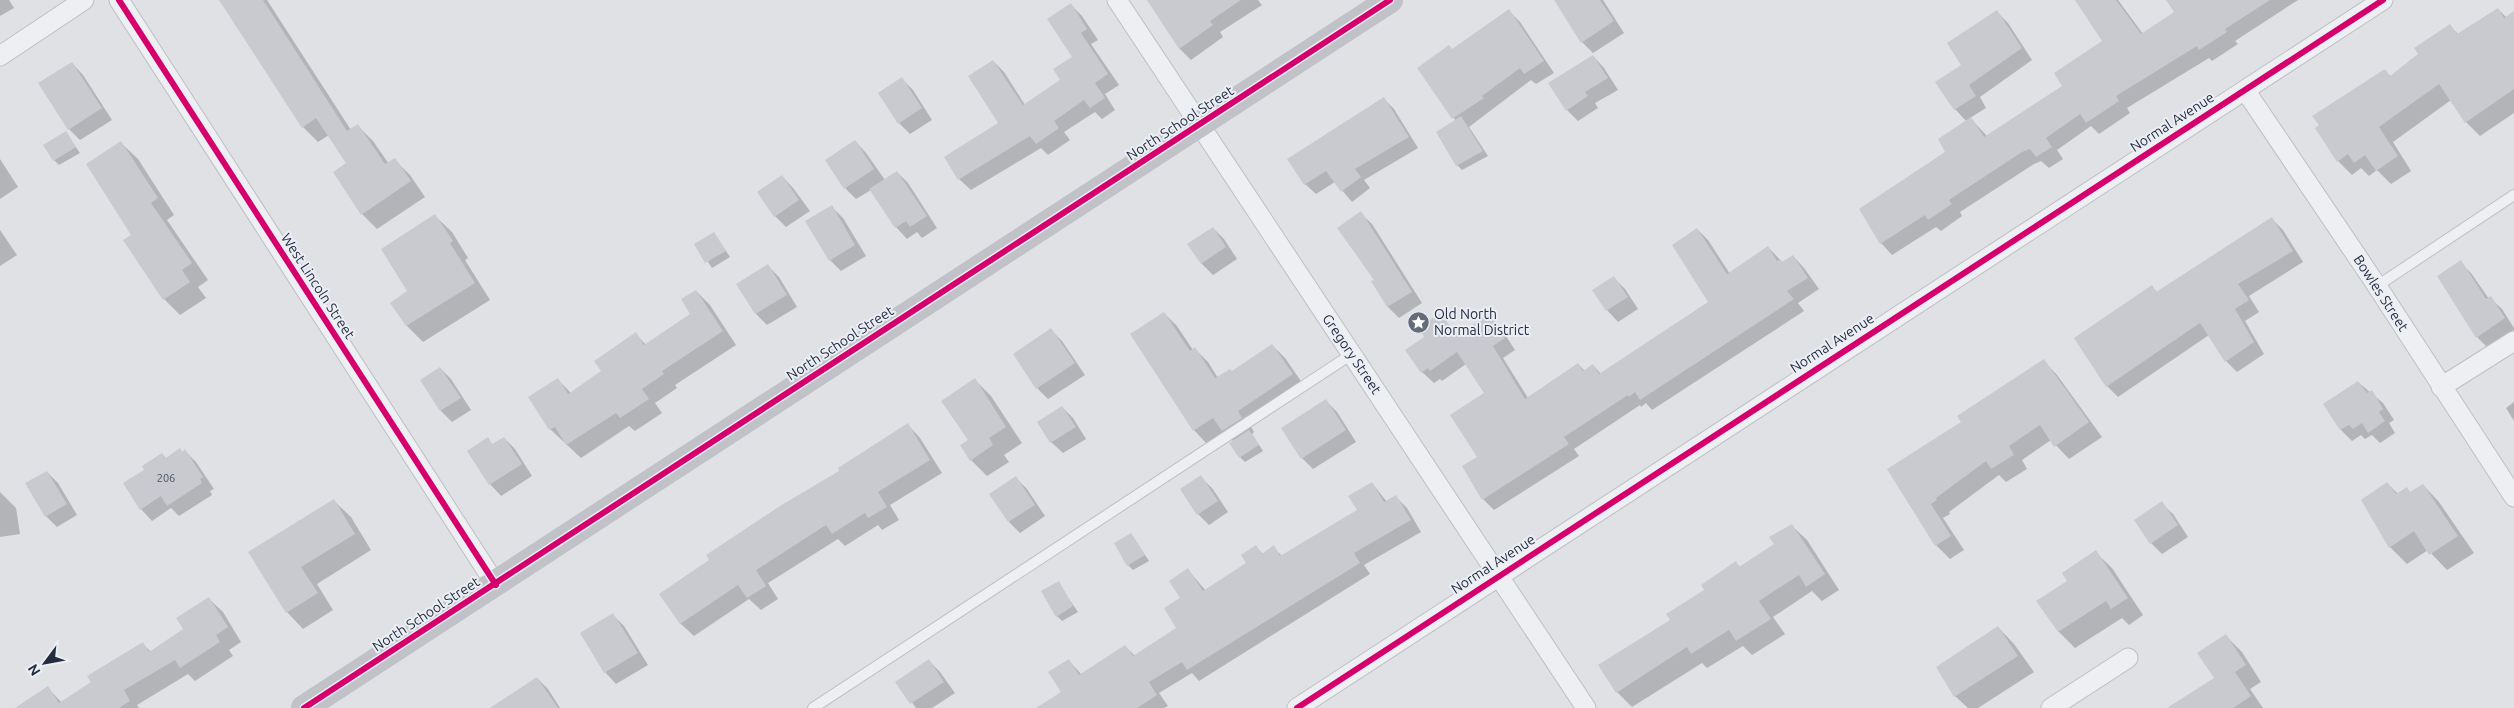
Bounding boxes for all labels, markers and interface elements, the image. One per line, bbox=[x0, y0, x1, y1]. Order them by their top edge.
street label: North School Street bbox=[1123, 82, 1237, 164]
street label: Normal Avenue bbox=[2127, 89, 2217, 155]
street label: West Lincoln Street bbox=[278, 230, 358, 342]
street label: Bowles Street bbox=[2350, 252, 2412, 335]
street label: North School Street bbox=[783, 302, 897, 384]
place label: Old North Normal District bbox=[1434, 306, 1530, 338]
place icon: Old North Normal District bbox=[1406, 310, 1430, 334]
street label: Normal Avenue bbox=[1787, 310, 1877, 376]
street label: Gregory Street bbox=[1319, 311, 1385, 398]
house number: 206 bbox=[157, 472, 175, 484]
street label: Normal Avenue bbox=[1448, 531, 1538, 597]
street label: North School Street bbox=[369, 573, 483, 655]
north arrow bbox=[20, 638, 70, 688]
text: N bbox=[24, 661, 44, 679]

